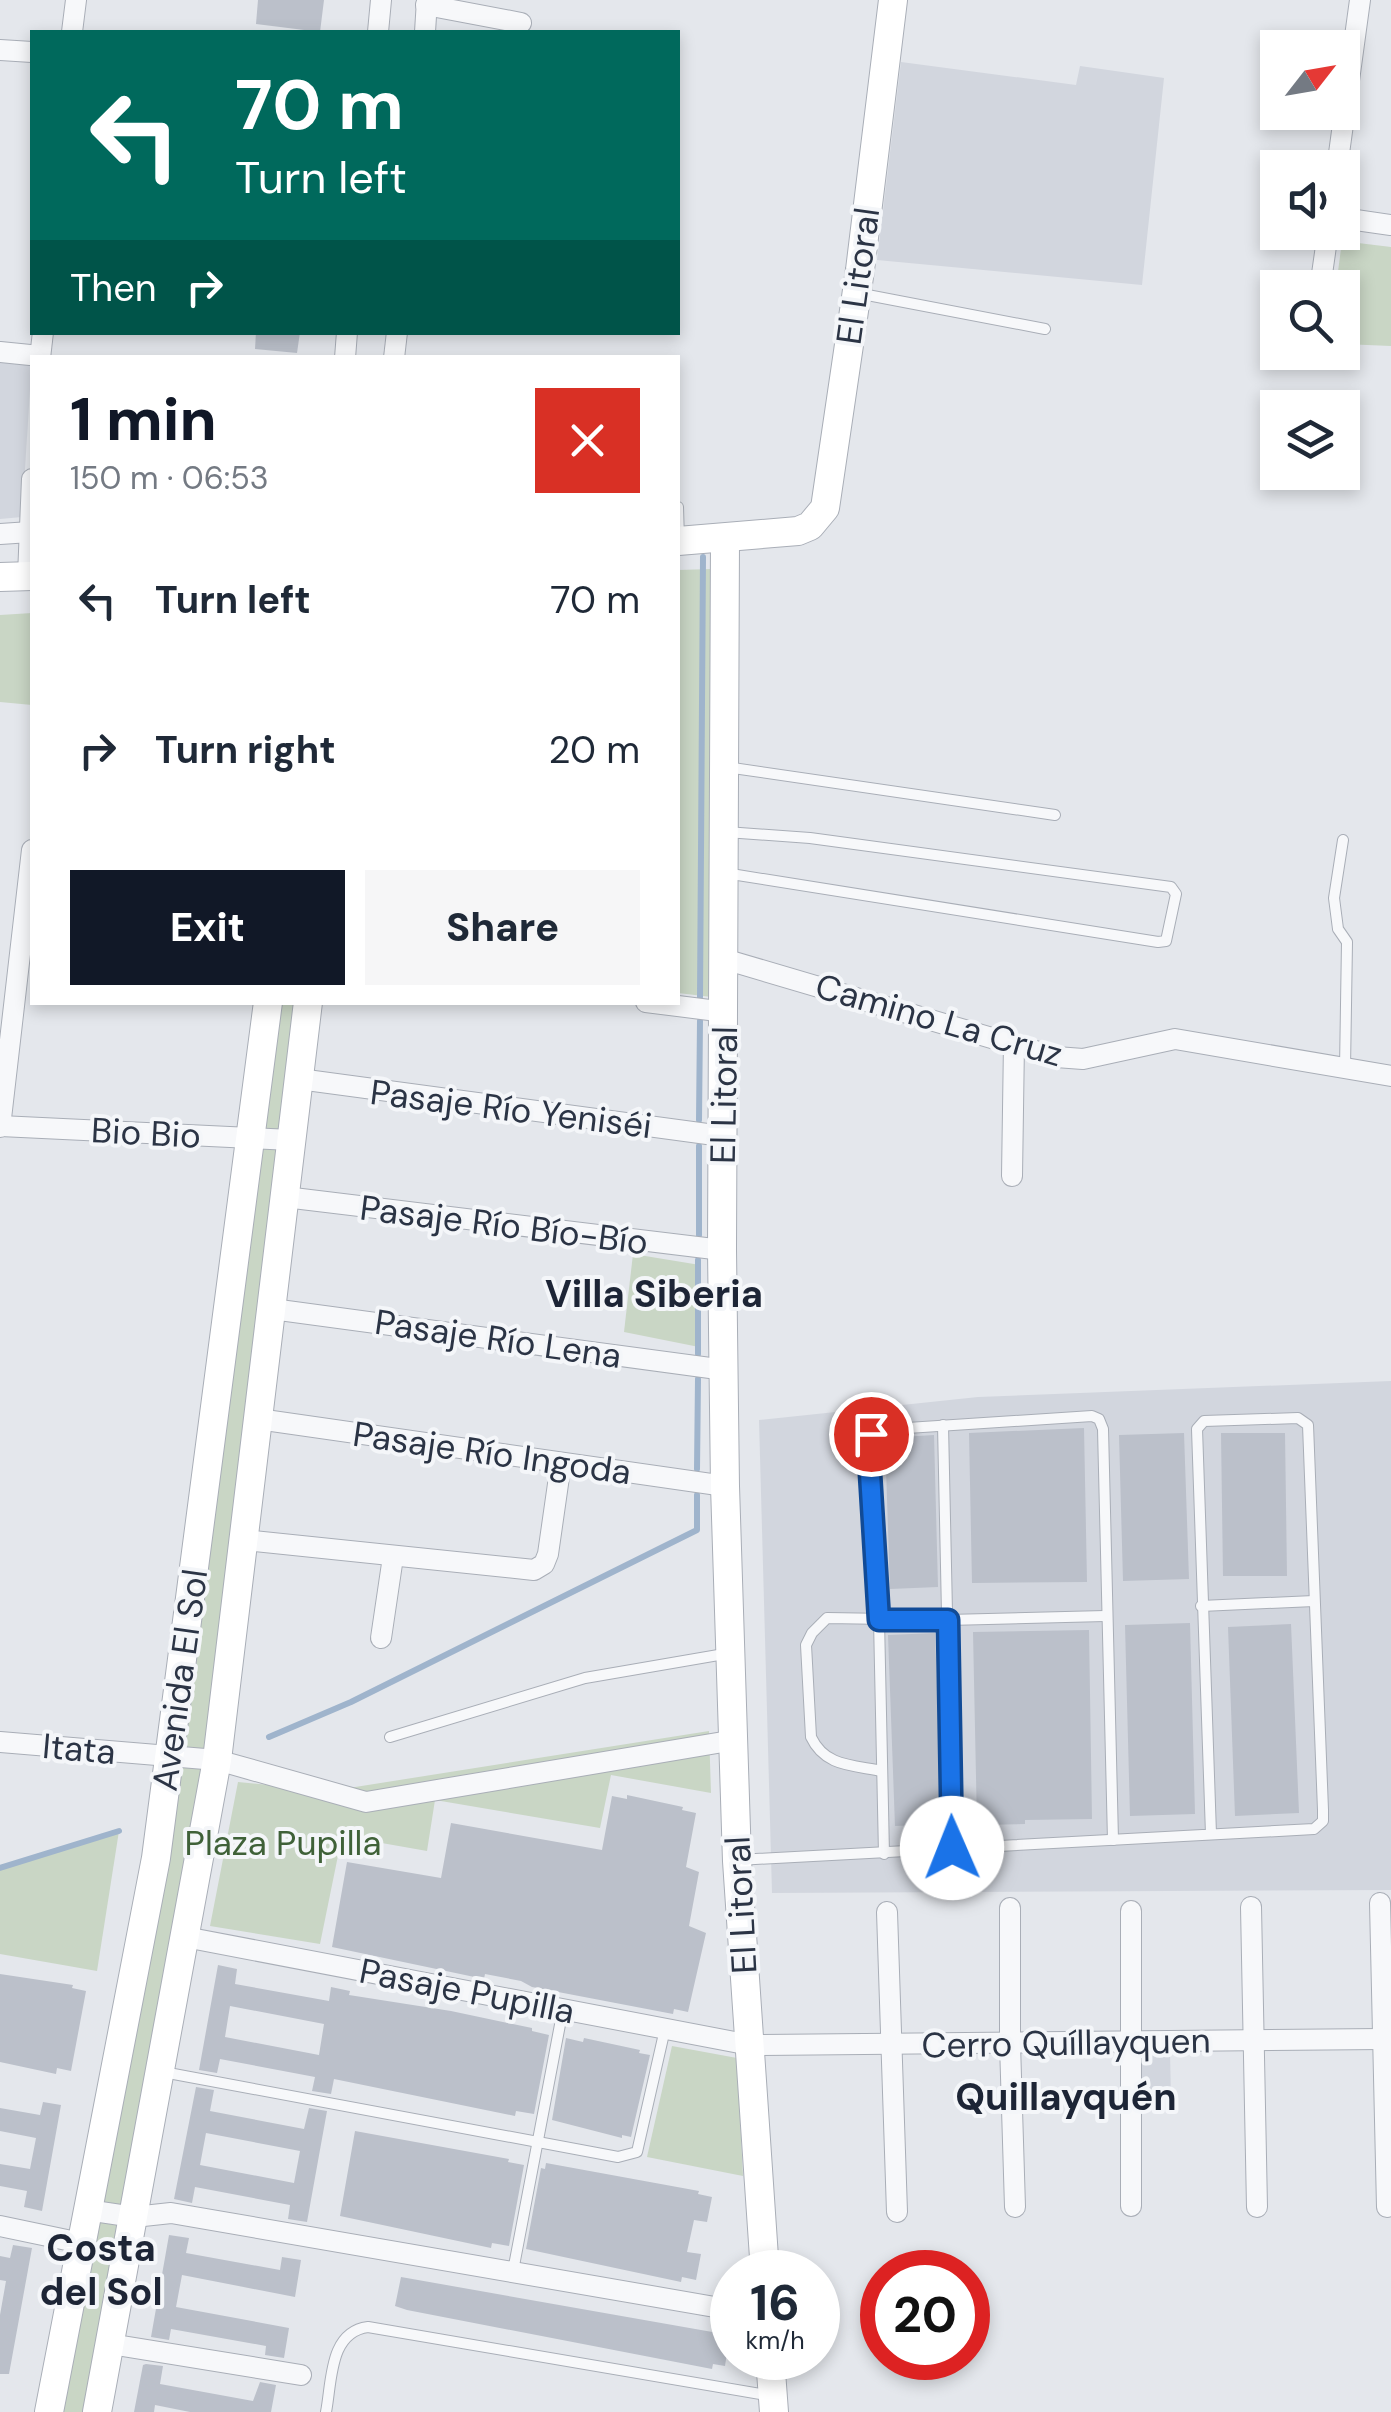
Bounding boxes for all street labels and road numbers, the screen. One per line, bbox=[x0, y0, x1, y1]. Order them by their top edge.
street label: El Litoral bbox=[826, 205, 890, 347]
street label: Camino La Cruz bbox=[810, 963, 1068, 1077]
street label: El Litoral bbox=[700, 1026, 748, 1164]
street label: Pasaje Río Yeniséi bbox=[368, 1069, 654, 1149]
street label: Bio Bio bbox=[90, 1107, 202, 1159]
street label: Pasaje Río Bío-Bío bbox=[357, 1185, 651, 1265]
street label: Pasaje Río Lena bbox=[372, 1299, 624, 1379]
street label: Pasaje Río Ingoda bbox=[350, 1411, 634, 1495]
street label: Avenida El Sol bbox=[142, 1566, 218, 1794]
street label: Itata bbox=[41, 1723, 117, 1775]
street label: El Litoral bbox=[714, 1835, 768, 1975]
street label: Pasaje Pupilla bbox=[356, 1948, 578, 2034]
street label: Cerro Quíllayquen bbox=[921, 2017, 1211, 2069]

